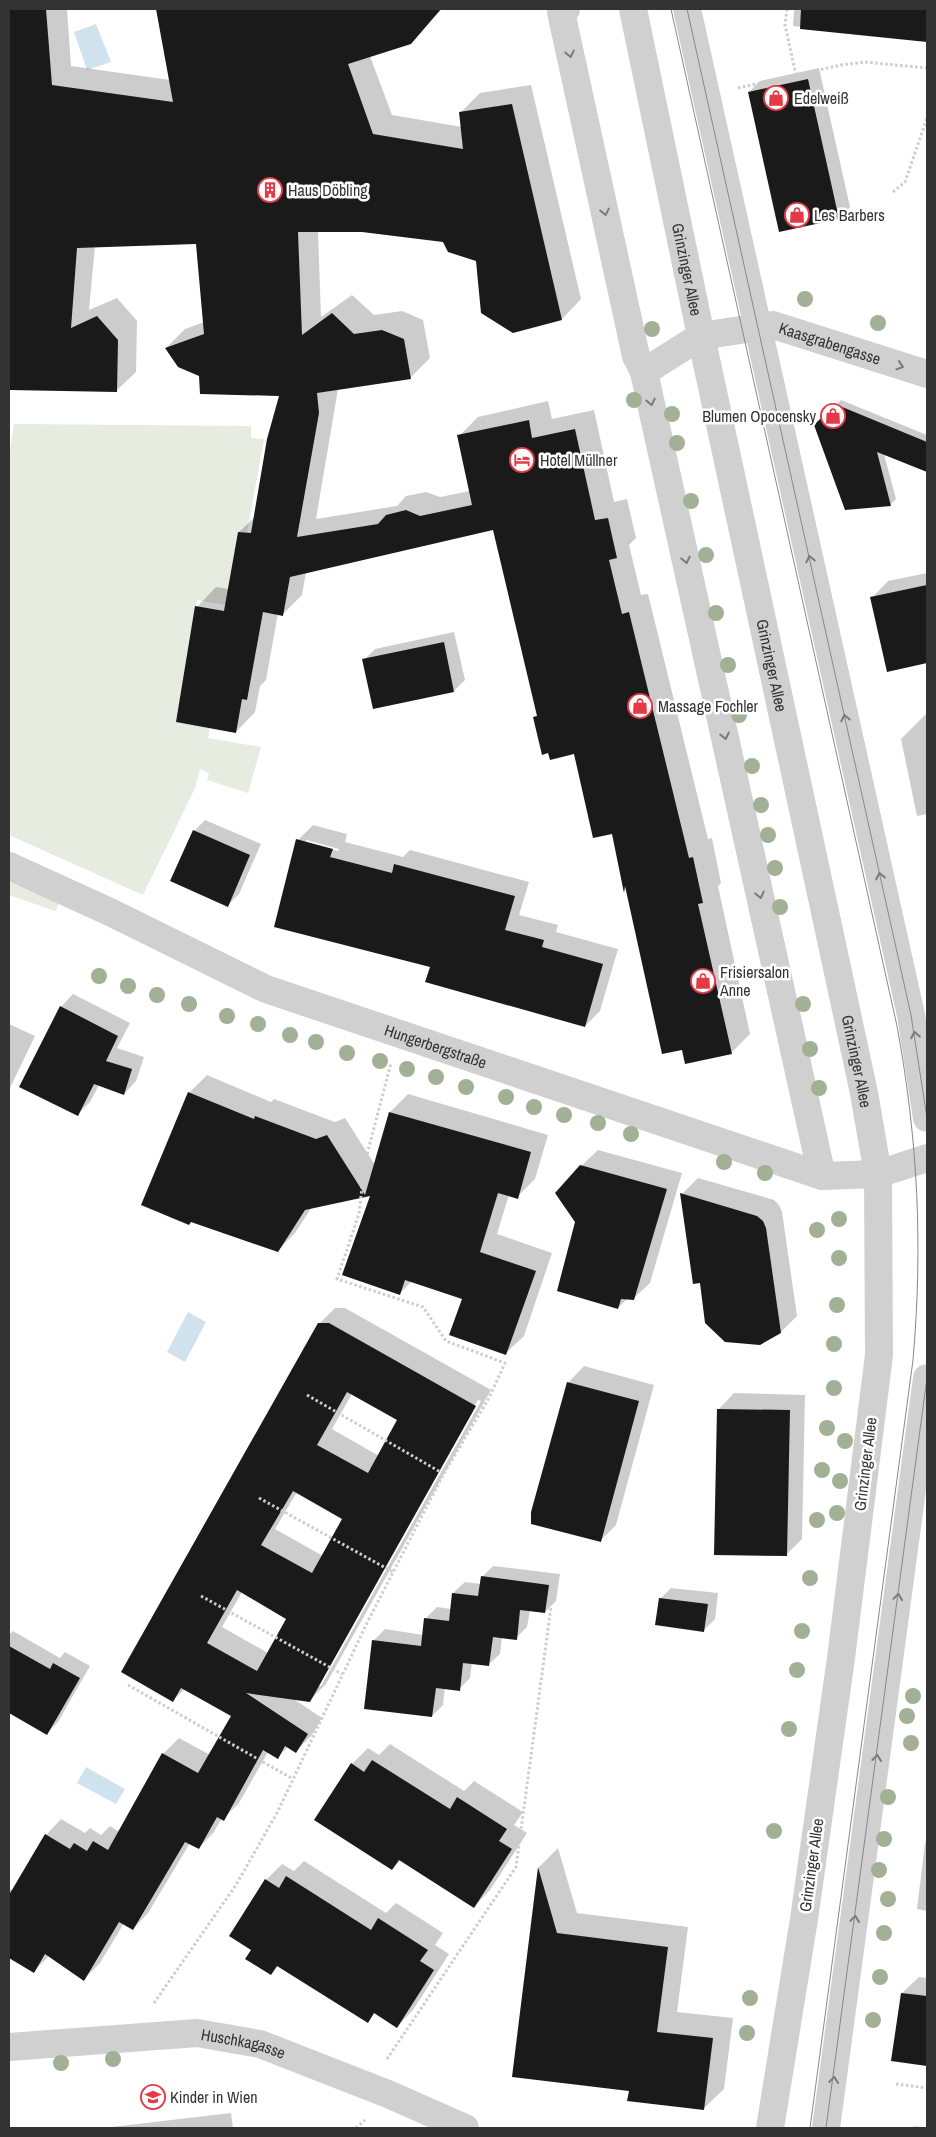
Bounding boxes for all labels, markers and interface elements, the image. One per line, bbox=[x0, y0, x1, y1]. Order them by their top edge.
one-way arrow bbox=[564, 49, 575, 58]
shop icon: Edelweiß bbox=[763, 85, 789, 111]
place label: Edelweiß bbox=[794, 87, 849, 109]
building icon: Haus Döbling bbox=[257, 177, 283, 203]
place label: Haus Döbling bbox=[288, 179, 368, 201]
shop icon: Les Barbers bbox=[784, 202, 810, 228]
place label: Les Barbers bbox=[814, 204, 885, 226]
one-way arrow bbox=[599, 208, 610, 217]
street label: Grinzinger Allee bbox=[667, 221, 708, 318]
street label: Kaasgrabengasse bbox=[776, 317, 884, 370]
one-way arrow bbox=[896, 360, 904, 370]
one-way arrow bbox=[645, 397, 656, 406]
shop icon: Blumen Opocensky bbox=[820, 403, 846, 429]
place label: Blumen Opocensky bbox=[702, 405, 816, 427]
hotel icon: Hotel Müllner bbox=[509, 447, 535, 473]
place label: Hotel Müllner bbox=[540, 449, 618, 471]
one-way arrow bbox=[805, 555, 816, 564]
one-way arrow bbox=[680, 556, 691, 565]
street label: Grinzinger Allee bbox=[751, 617, 793, 714]
shop icon: Massage Fochler bbox=[627, 693, 653, 719]
place label: Massage Fochler bbox=[658, 695, 759, 717]
one-way arrow bbox=[840, 713, 850, 722]
one-way arrow bbox=[719, 732, 730, 741]
one-way arrow bbox=[875, 872, 886, 881]
one-way arrow bbox=[754, 890, 765, 899]
place label: Frisiersalon Anne bbox=[719, 961, 789, 1001]
shop icon: Frisiersalon Anne bbox=[690, 968, 716, 994]
street label: Grinzinger Allee bbox=[837, 1013, 877, 1109]
street label: Hungerbergstraße bbox=[382, 1019, 490, 1073]
one-way arrow bbox=[910, 1031, 921, 1040]
street label: Grinzinger Allee bbox=[848, 1416, 882, 1512]
one-way arrow bbox=[892, 1593, 903, 1601]
one-way arrow bbox=[871, 1754, 882, 1762]
street label: Grinzinger Allee bbox=[794, 1817, 828, 1913]
one-way arrow bbox=[850, 1915, 860, 1923]
street label: Huschkagasse bbox=[199, 2023, 289, 2064]
one-way arrow bbox=[828, 2076, 838, 2084]
school or university icon: Kinder in Wien bbox=[140, 2084, 166, 2110]
place label: Kinder in Wien bbox=[170, 2086, 258, 2108]

